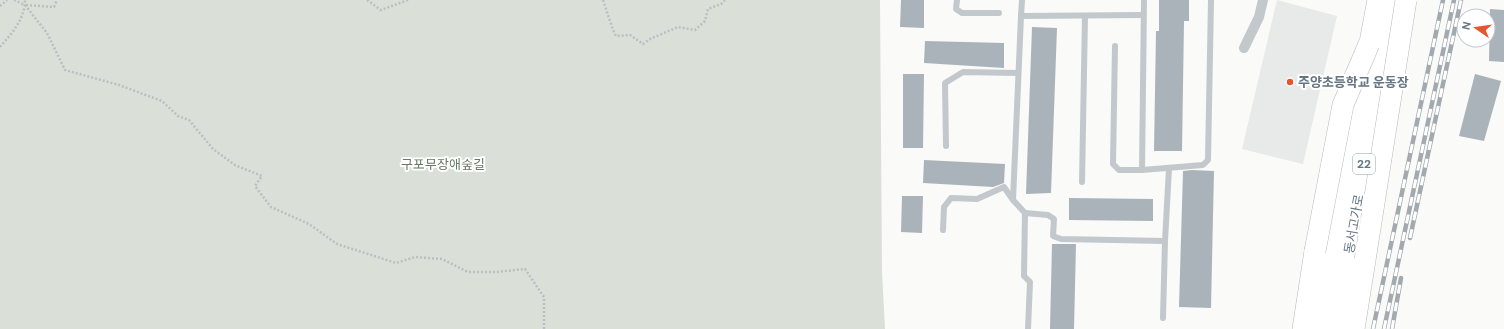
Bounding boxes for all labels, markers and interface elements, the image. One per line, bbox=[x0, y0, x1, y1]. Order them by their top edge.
north arrow bbox=[1456, 8, 1496, 48]
text: N bbox=[1459, 20, 1474, 31]
place label: 주양초등학교 운동장 bbox=[1298, 74, 1409, 91]
marker: 주양초등학교 운동장 bbox=[1285, 77, 1295, 87]
road number: 22 bbox=[1353, 154, 1375, 174]
park label: 구포무장애숲길 bbox=[401, 156, 485, 173]
street label: 동서고가로 bbox=[1340, 193, 1368, 255]

